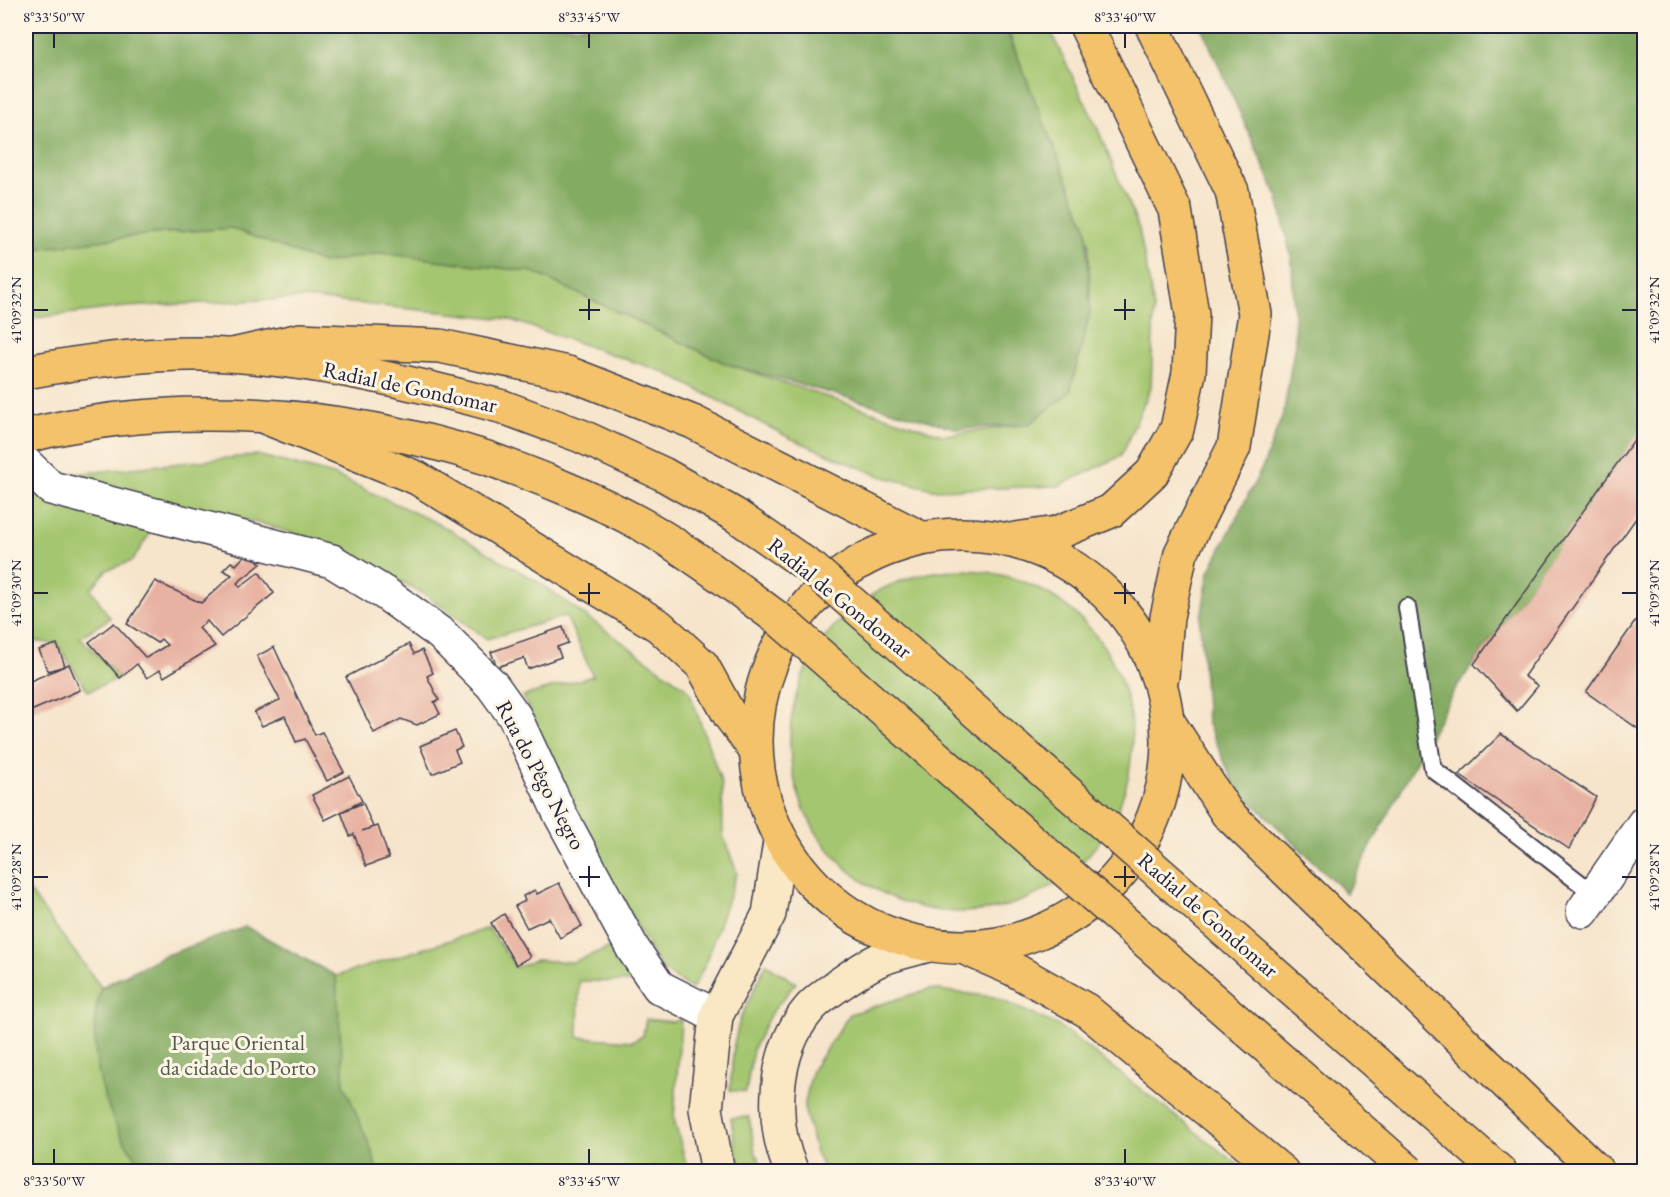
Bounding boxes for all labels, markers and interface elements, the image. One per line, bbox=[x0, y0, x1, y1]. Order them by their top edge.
text: 8°33'50"W bbox=[23, 7, 85, 26]
text: 8°33'45"W bbox=[558, 7, 620, 26]
text: 8°33'40"W bbox=[1094, 7, 1156, 26]
text: 41°09'32"N bbox=[6, 276, 25, 344]
text: 41°09'32"N bbox=[1644, 276, 1663, 344]
street label: Radial de Gondomar bbox=[320, 354, 500, 420]
street label: Radial de Gondomar bbox=[762, 531, 919, 665]
text: 41°09'30"N bbox=[6, 559, 25, 627]
text: 41°09'30"N bbox=[1644, 559, 1663, 627]
street label: Rua do Pêgo Negro bbox=[489, 695, 593, 855]
text: 41°09'28"N bbox=[6, 843, 25, 911]
text: 41°09'28"N bbox=[1644, 843, 1663, 911]
street label: Radial de Gondomar bbox=[1132, 846, 1285, 985]
park label: Parque Oriental da cidade do Porto bbox=[160, 1028, 316, 1082]
text: 8°33'50"W bbox=[23, 1171, 85, 1190]
text: 8°33'45"W bbox=[558, 1171, 620, 1190]
text: 8°33'40"W bbox=[1094, 1171, 1156, 1190]

